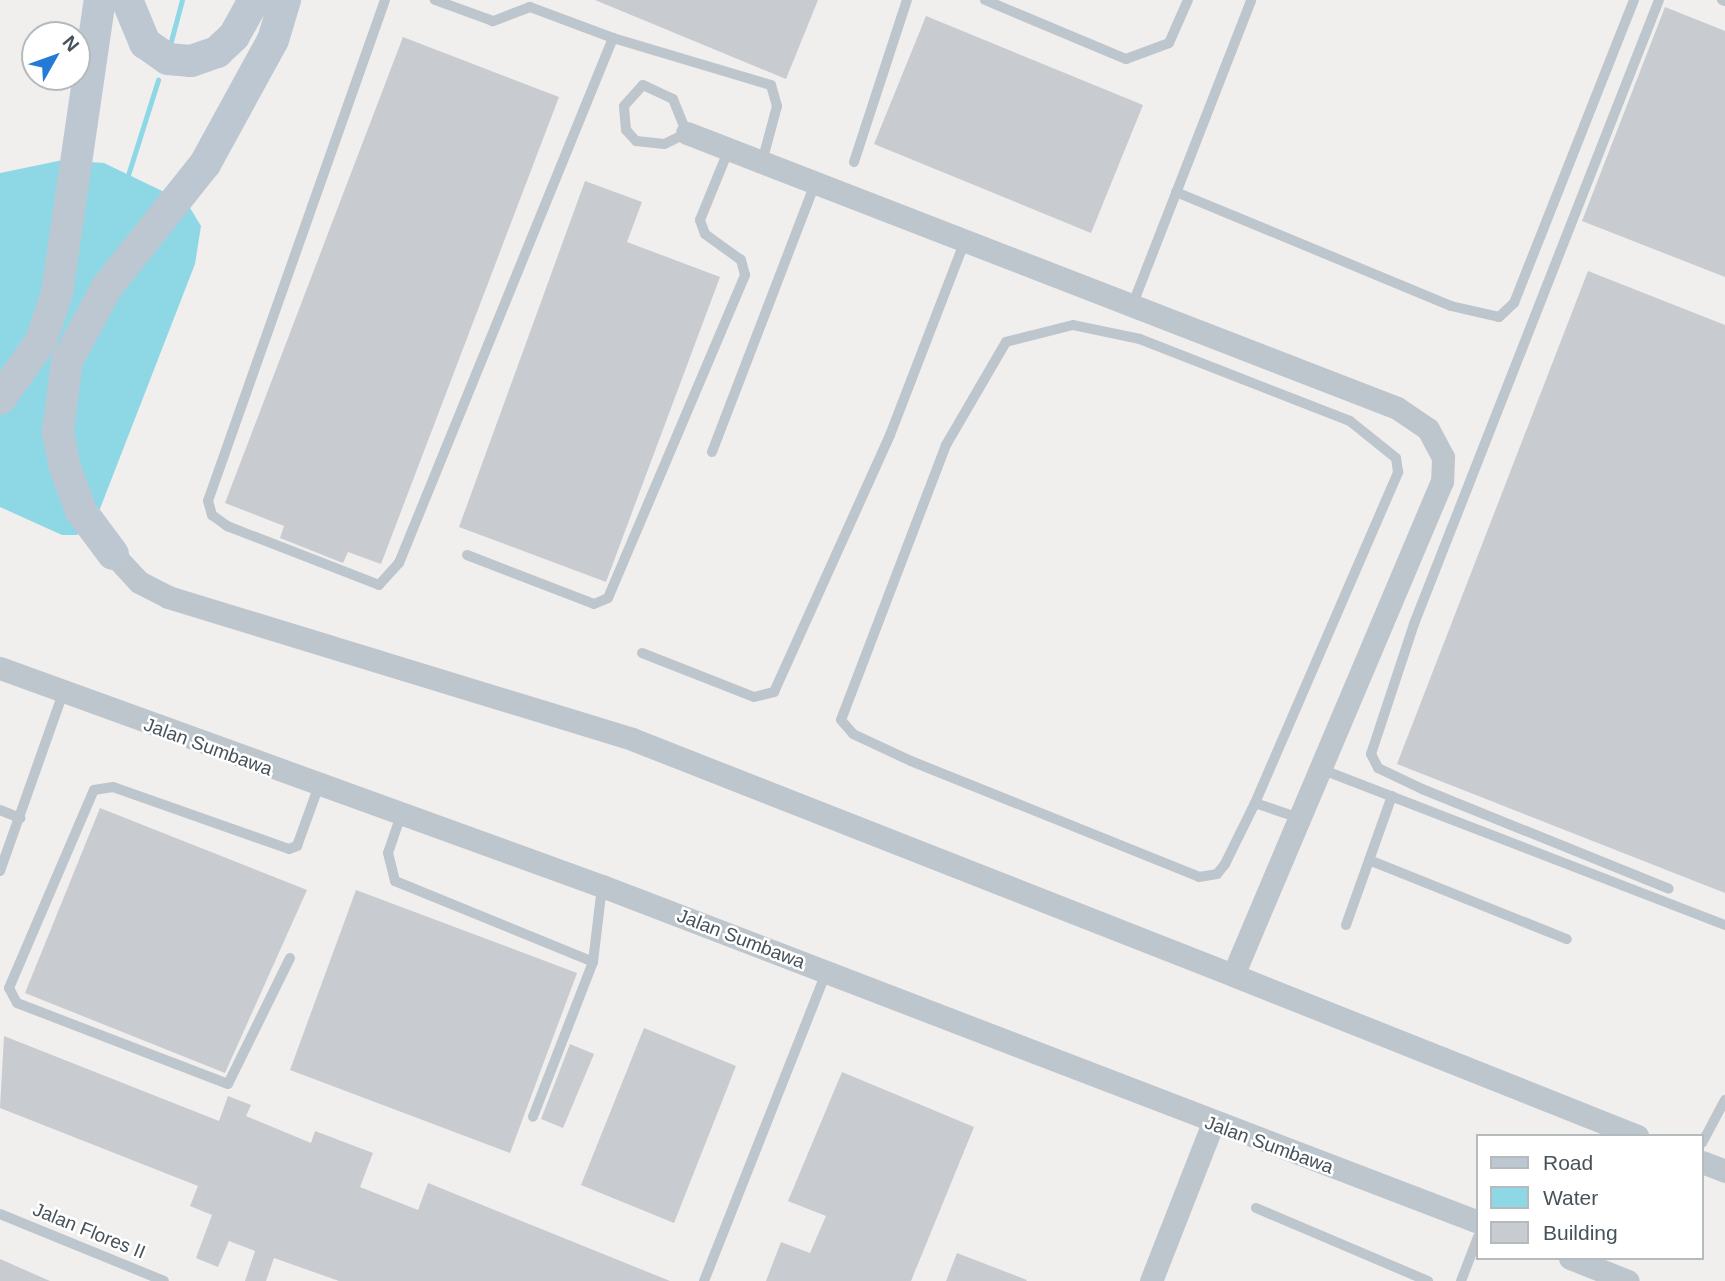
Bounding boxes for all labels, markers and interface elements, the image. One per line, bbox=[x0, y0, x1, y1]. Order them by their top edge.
north arrow bbox=[21, 21, 91, 91]
text: N bbox=[58, 31, 83, 55]
street label: Jalan Sumbawa bbox=[141, 713, 275, 781]
street label: Jalan Sumbawa bbox=[674, 904, 808, 974]
street label: Jalan Sumbawa bbox=[1202, 1111, 1336, 1179]
legend bbox=[1476, 1134, 1704, 1260]
text: Road bbox=[1543, 1151, 1593, 1174]
text: Water bbox=[1543, 1186, 1598, 1209]
street label: Jalan Flores II bbox=[29, 1198, 149, 1264]
text: Building bbox=[1543, 1221, 1618, 1244]

